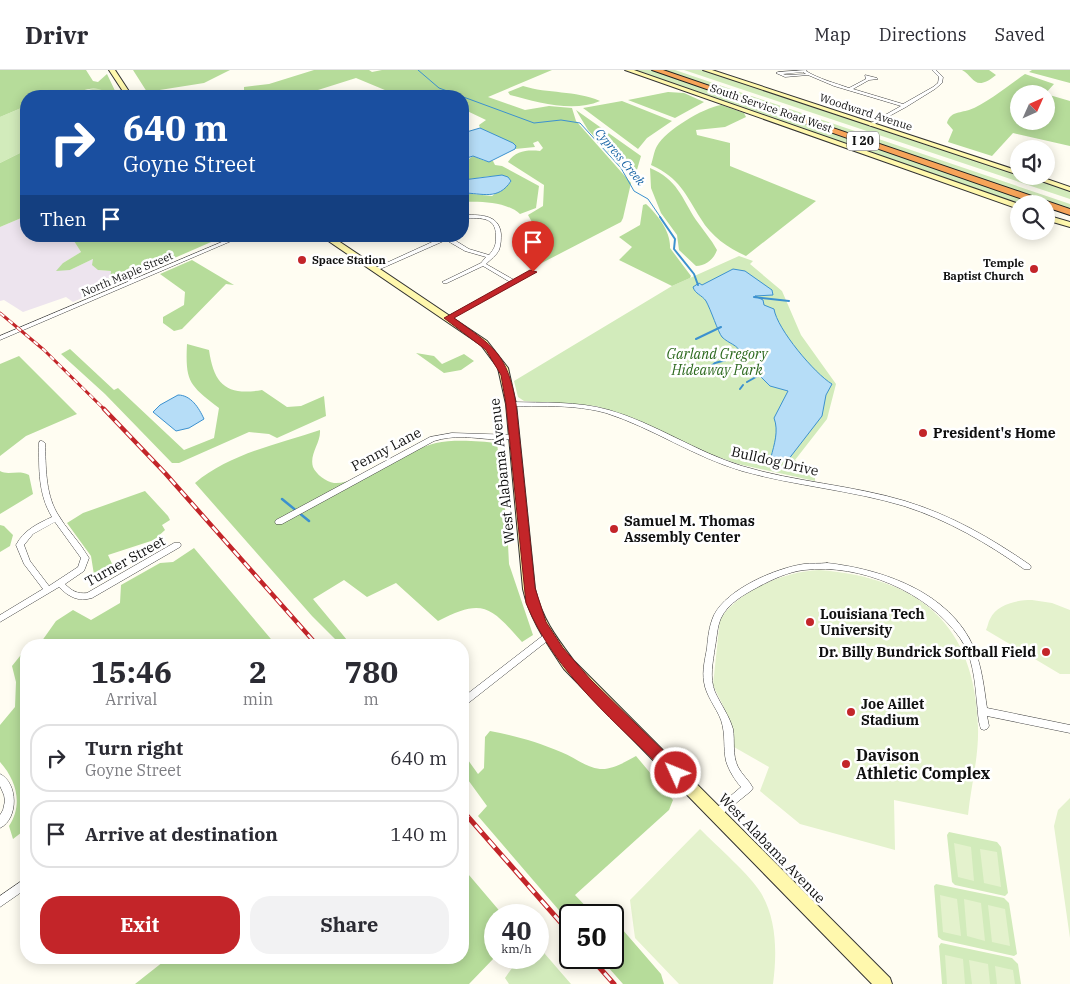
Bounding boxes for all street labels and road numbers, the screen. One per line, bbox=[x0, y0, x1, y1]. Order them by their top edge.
street label: South Service Road West bbox=[708, 81, 834, 135]
street label: Woodward Avenue bbox=[818, 90, 914, 134]
road number: I 20 bbox=[847, 131, 879, 150]
street label: North Maple Street bbox=[79, 248, 175, 300]
street label: West Alabama Avenue bbox=[485, 397, 519, 545]
street label: Penny Lane bbox=[348, 423, 424, 475]
street label: Bulldog Drive bbox=[730, 442, 820, 480]
street label: Turner Street bbox=[82, 532, 168, 590]
street label: West Alabama Avenue bbox=[715, 789, 829, 907]

